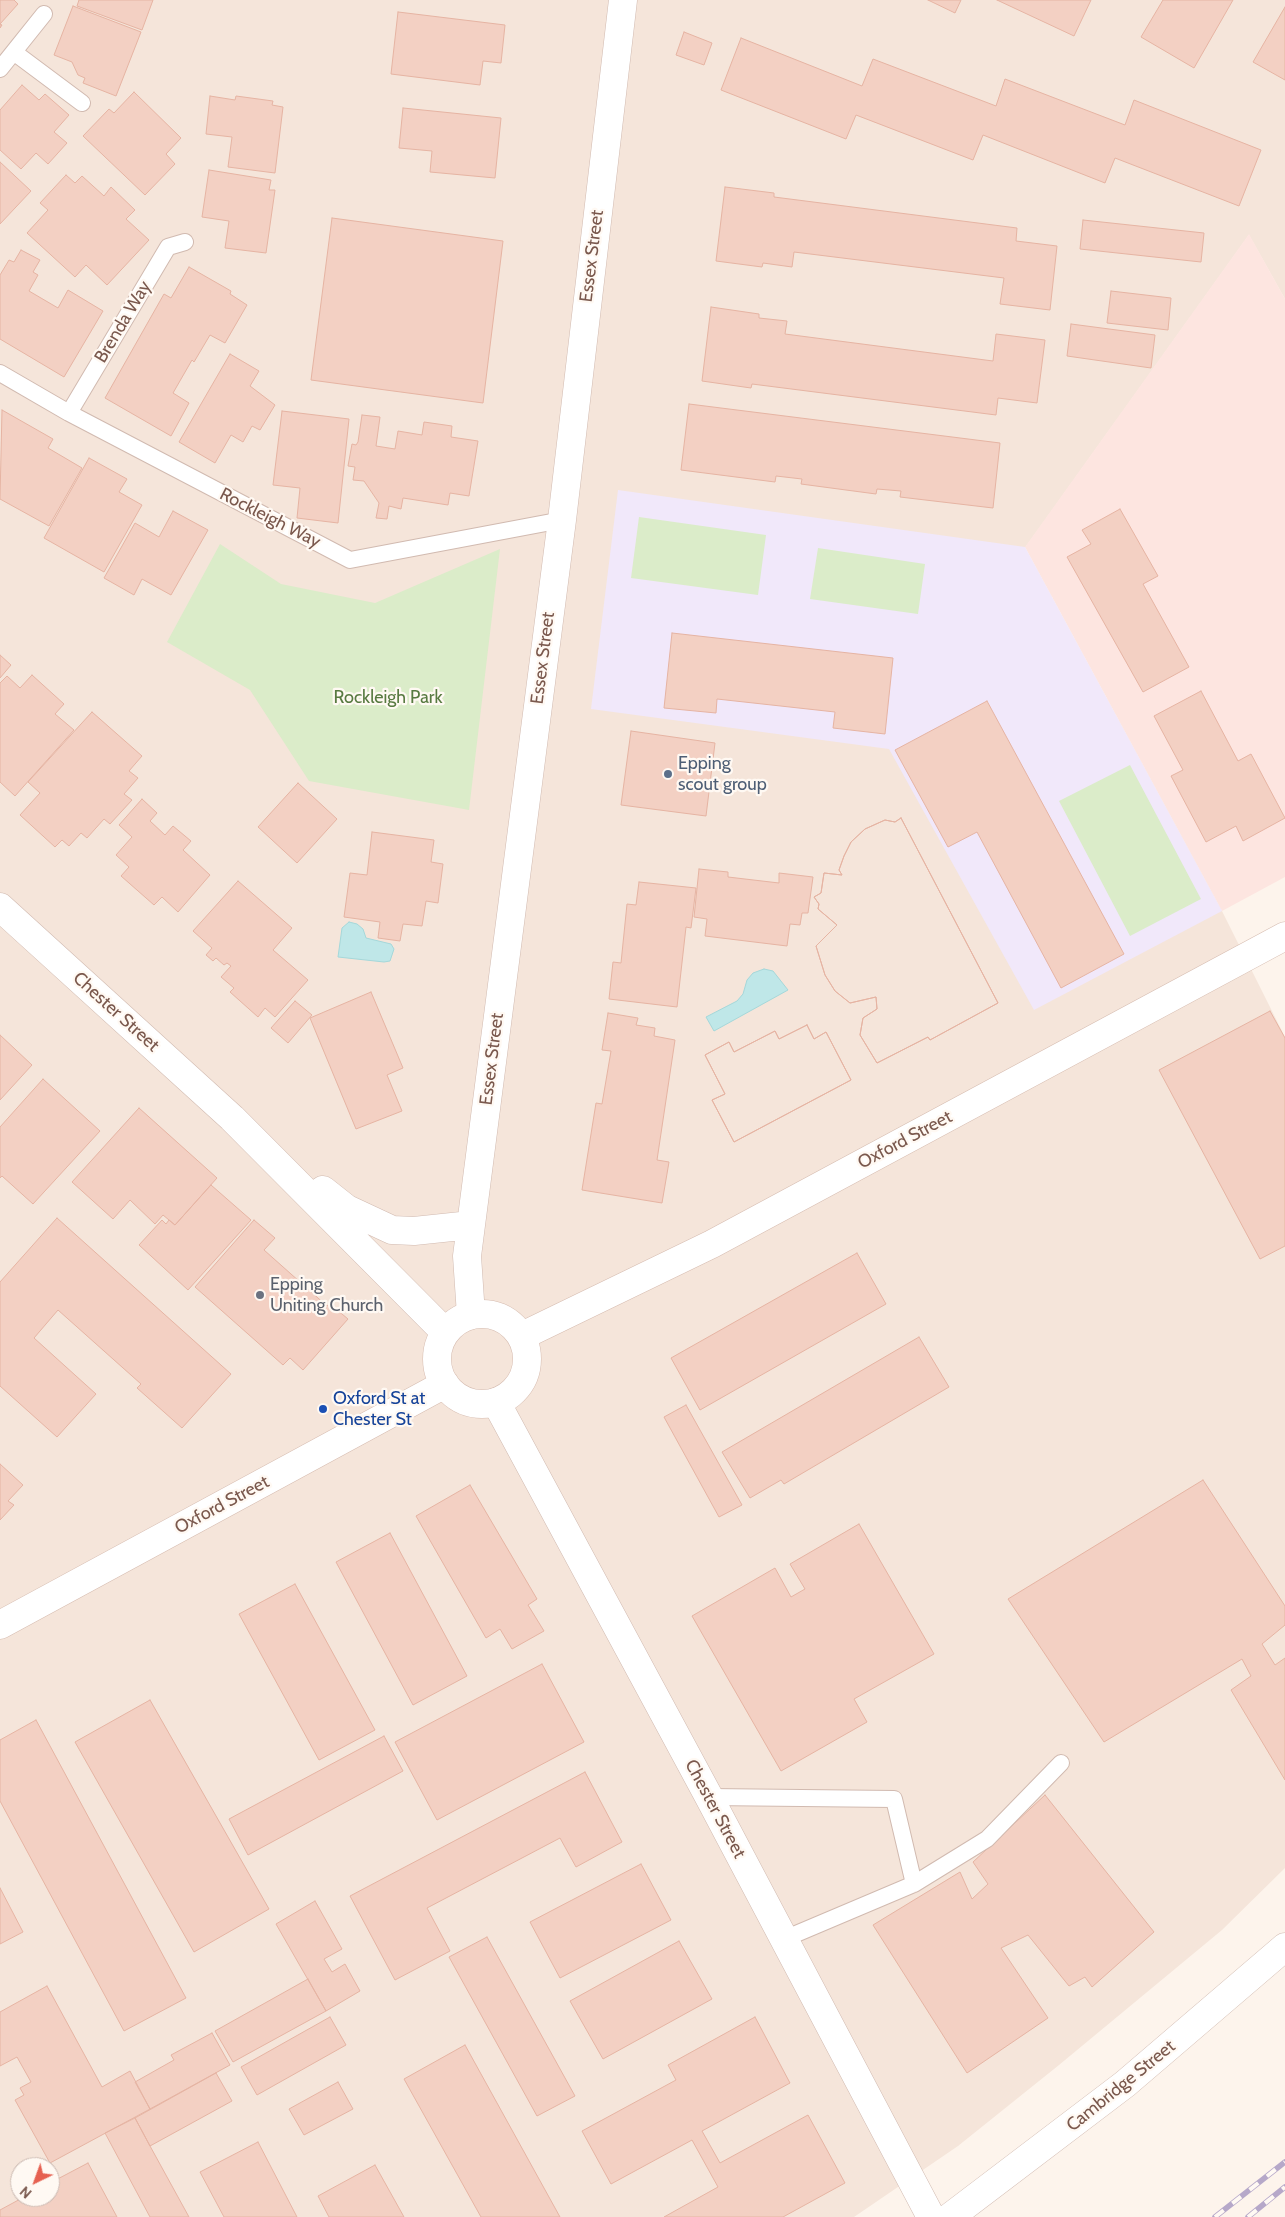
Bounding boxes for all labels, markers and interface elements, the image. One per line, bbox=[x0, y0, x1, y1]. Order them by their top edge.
street label: Essex Street bbox=[576, 209, 608, 303]
street label: Brenda Way bbox=[90, 277, 156, 367]
street label: Rockleigh Way bbox=[216, 483, 324, 553]
street label: Essex Street bbox=[527, 611, 559, 705]
park label: Rockleigh Park bbox=[333, 687, 443, 709]
place label: Epping scout group bbox=[678, 753, 767, 796]
marker: Epping scout group bbox=[662, 768, 674, 780]
street label: Chester Street bbox=[68, 968, 164, 1056]
street label: Essex Street bbox=[476, 1012, 508, 1106]
street label: Oxford Street bbox=[854, 1106, 956, 1174]
place label: Epping Uniting Church bbox=[270, 1274, 383, 1316]
marker: Epping Uniting Church bbox=[254, 1289, 266, 1301]
place label: Oxford St at Chester St bbox=[333, 1388, 425, 1430]
marker: Oxford St at Chester St bbox=[317, 1403, 329, 1415]
street label: Oxford Street bbox=[171, 1471, 273, 1539]
street label: Chester Street bbox=[680, 1756, 750, 1862]
street label: Cambridge Street bbox=[1062, 2036, 1180, 2136]
north arrow bbox=[10, 2157, 60, 2207]
text: N bbox=[16, 2182, 35, 2202]

